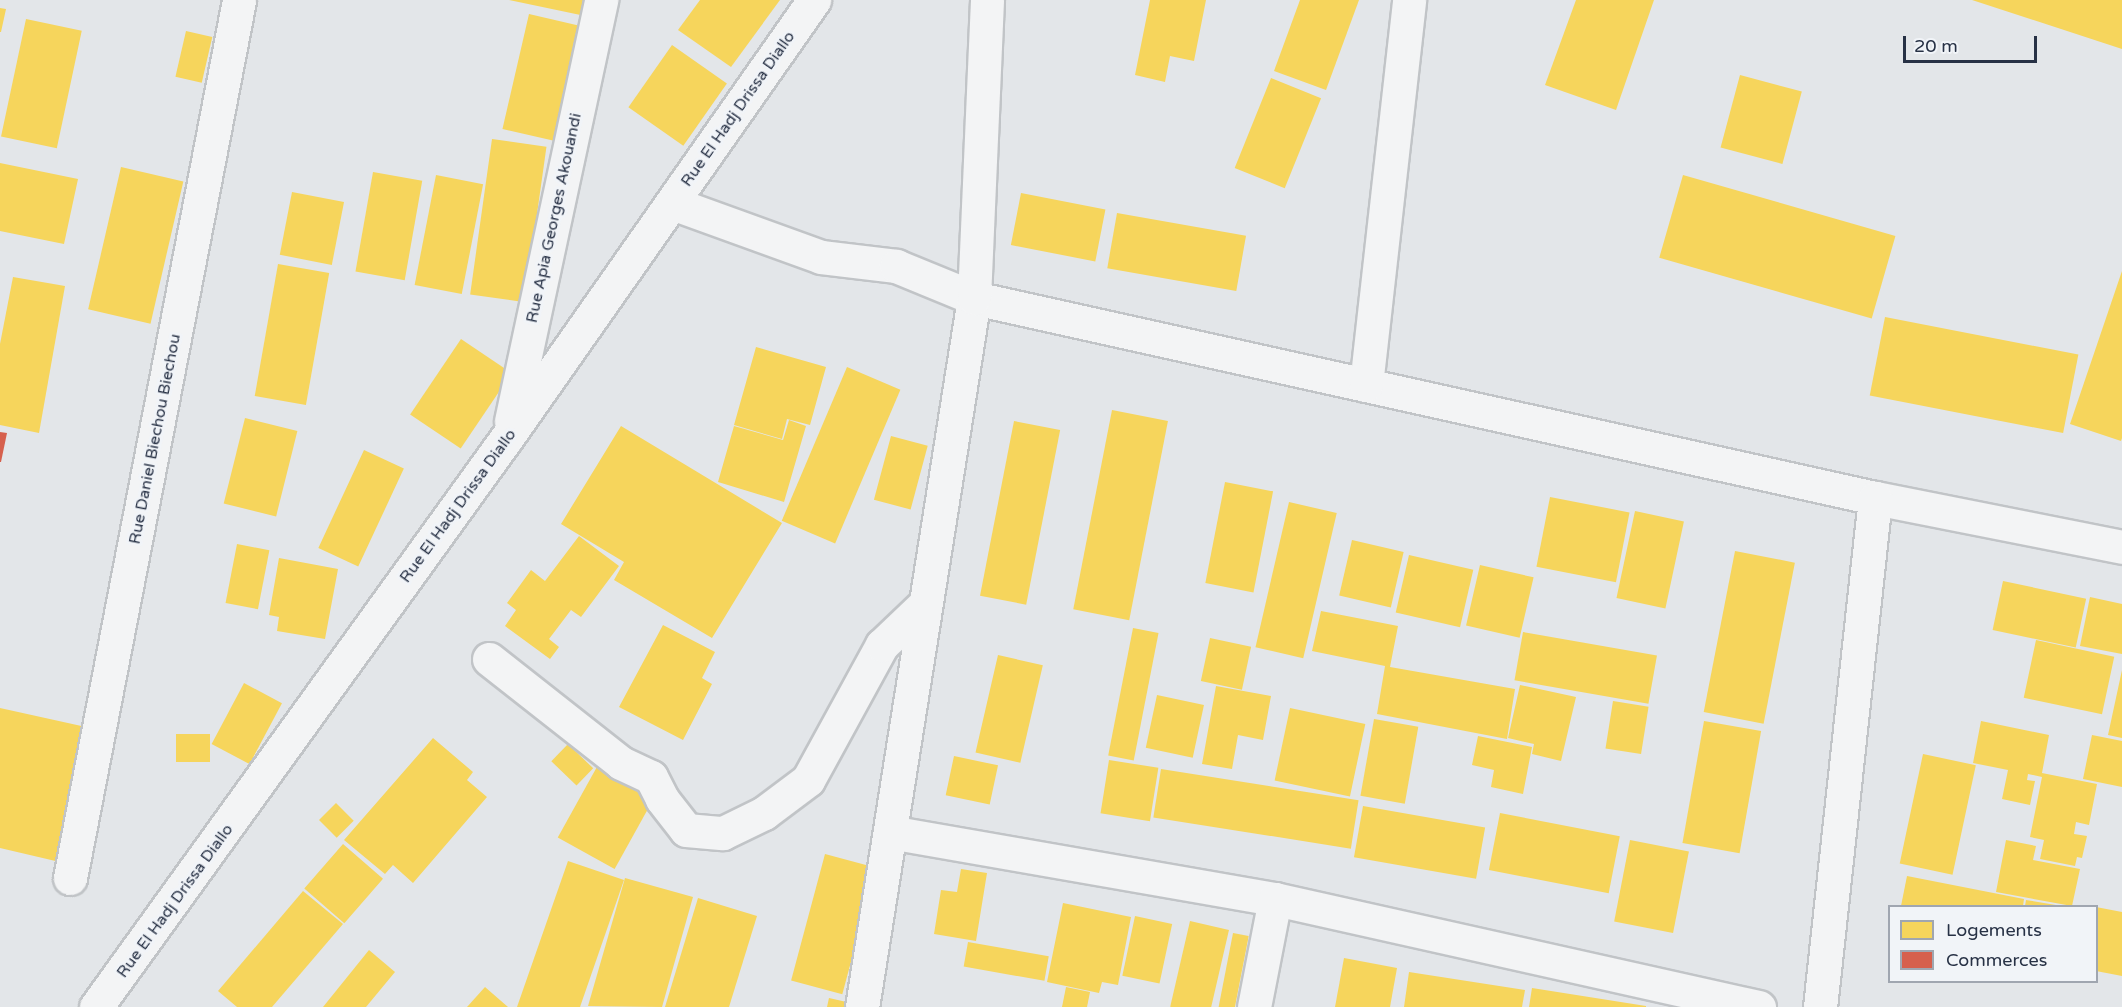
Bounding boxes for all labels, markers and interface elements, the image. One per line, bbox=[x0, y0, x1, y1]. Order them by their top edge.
scale bar bbox=[1906, 24, 2040, 62]
street label: Rue El Hadj Drissa Diallo bbox=[677, 28, 799, 190]
text: 20 m bbox=[1914, 35, 1958, 57]
street label: Rue Apia Georges Akouandi bbox=[522, 111, 586, 325]
street label: Rue Daniel Biechou Biechou bbox=[125, 332, 185, 546]
street label: Rue El Hadj Drissa Diallo bbox=[396, 425, 520, 587]
street label: Rue El Hadj Drissa Diallo bbox=[113, 820, 237, 982]
legend bbox=[1888, 905, 2098, 983]
text: Logements bbox=[1946, 919, 2042, 941]
text: Commerces bbox=[1946, 949, 2047, 971]

